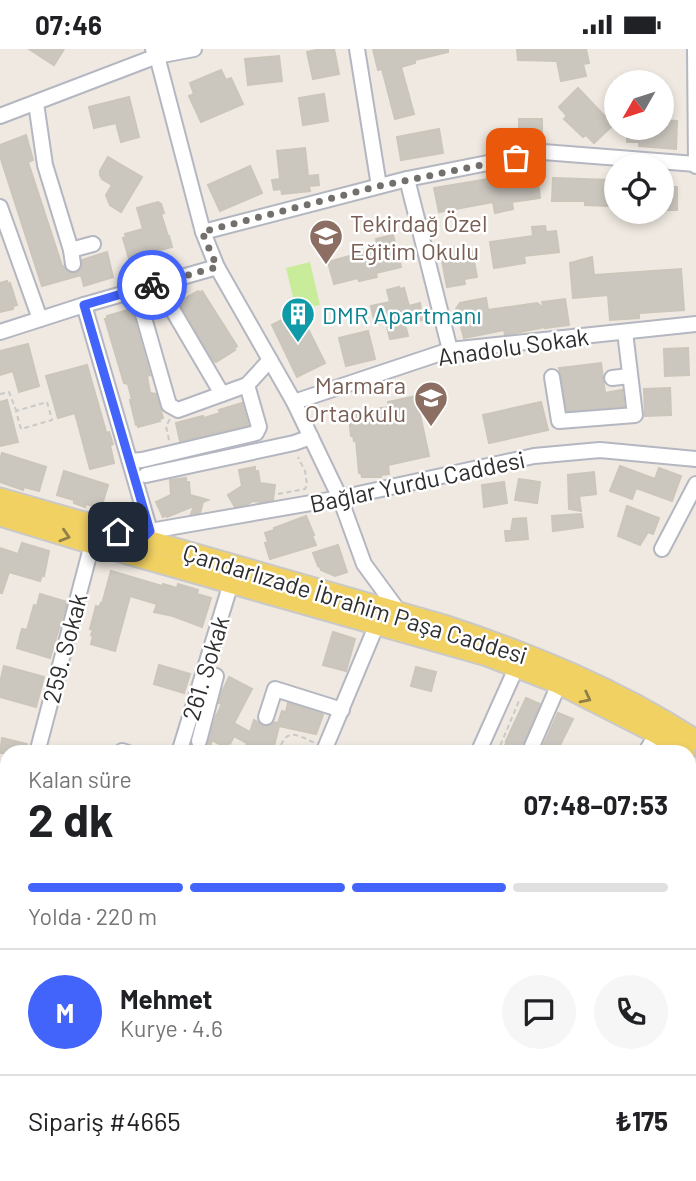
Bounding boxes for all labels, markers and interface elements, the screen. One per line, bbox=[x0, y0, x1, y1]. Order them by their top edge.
text: 07:46 bbox=[35, 9, 102, 40]
north arrow bbox=[604, 70, 674, 140]
map controls bbox=[604, 70, 674, 224]
pin bbox=[486, 128, 546, 188]
icon: bag bbox=[497, 139, 535, 177]
button: locate bbox=[604, 154, 674, 224]
place label: Tekirdağ Özel Eğitim Okulu bbox=[350, 208, 487, 265]
school or university icon: Tekirdağ Özel Eğitim Okulu bbox=[307, 217, 345, 266]
courier bbox=[117, 250, 187, 320]
icon: bike bbox=[133, 266, 171, 304]
building icon: DMR Apartmanı bbox=[279, 295, 317, 344]
place label: DMR Apartmanı bbox=[322, 300, 482, 329]
street label: Anadolu Sokak bbox=[436, 321, 590, 371]
place label: Marmara Ortaokulu bbox=[305, 370, 406, 427]
school or university icon: Marmara Ortaokulu bbox=[412, 379, 450, 428]
street label: Bağlar Yurdu Caddesi bbox=[307, 444, 527, 518]
pin bbox=[88, 502, 148, 562]
icon: home bbox=[99, 513, 137, 551]
one-way arrow bbox=[59, 528, 71, 542]
street label: Çandarlızade İbrahim Paşa Caddesi bbox=[180, 537, 530, 669]
street label: 259. Sokak bbox=[35, 590, 93, 706]
street label: 261. Sokak bbox=[175, 612, 235, 724]
one-way arrow bbox=[579, 689, 591, 703]
text: Kalan süre bbox=[28, 765, 132, 793]
text: 07:48–07:53 bbox=[523, 789, 668, 820]
text: 2 dk bbox=[28, 791, 114, 846]
text: Yolda · 220 m bbox=[28, 902, 157, 930]
button: chat bbox=[502, 975, 576, 1049]
button: phone bbox=[594, 975, 668, 1049]
text: Mehmet bbox=[120, 983, 212, 1014]
text: M bbox=[56, 997, 74, 1028]
text: Kurye · 4.6 bbox=[120, 1014, 223, 1042]
text: Sipariş #4665 bbox=[28, 1105, 181, 1136]
text: ₺175 bbox=[615, 1105, 668, 1136]

